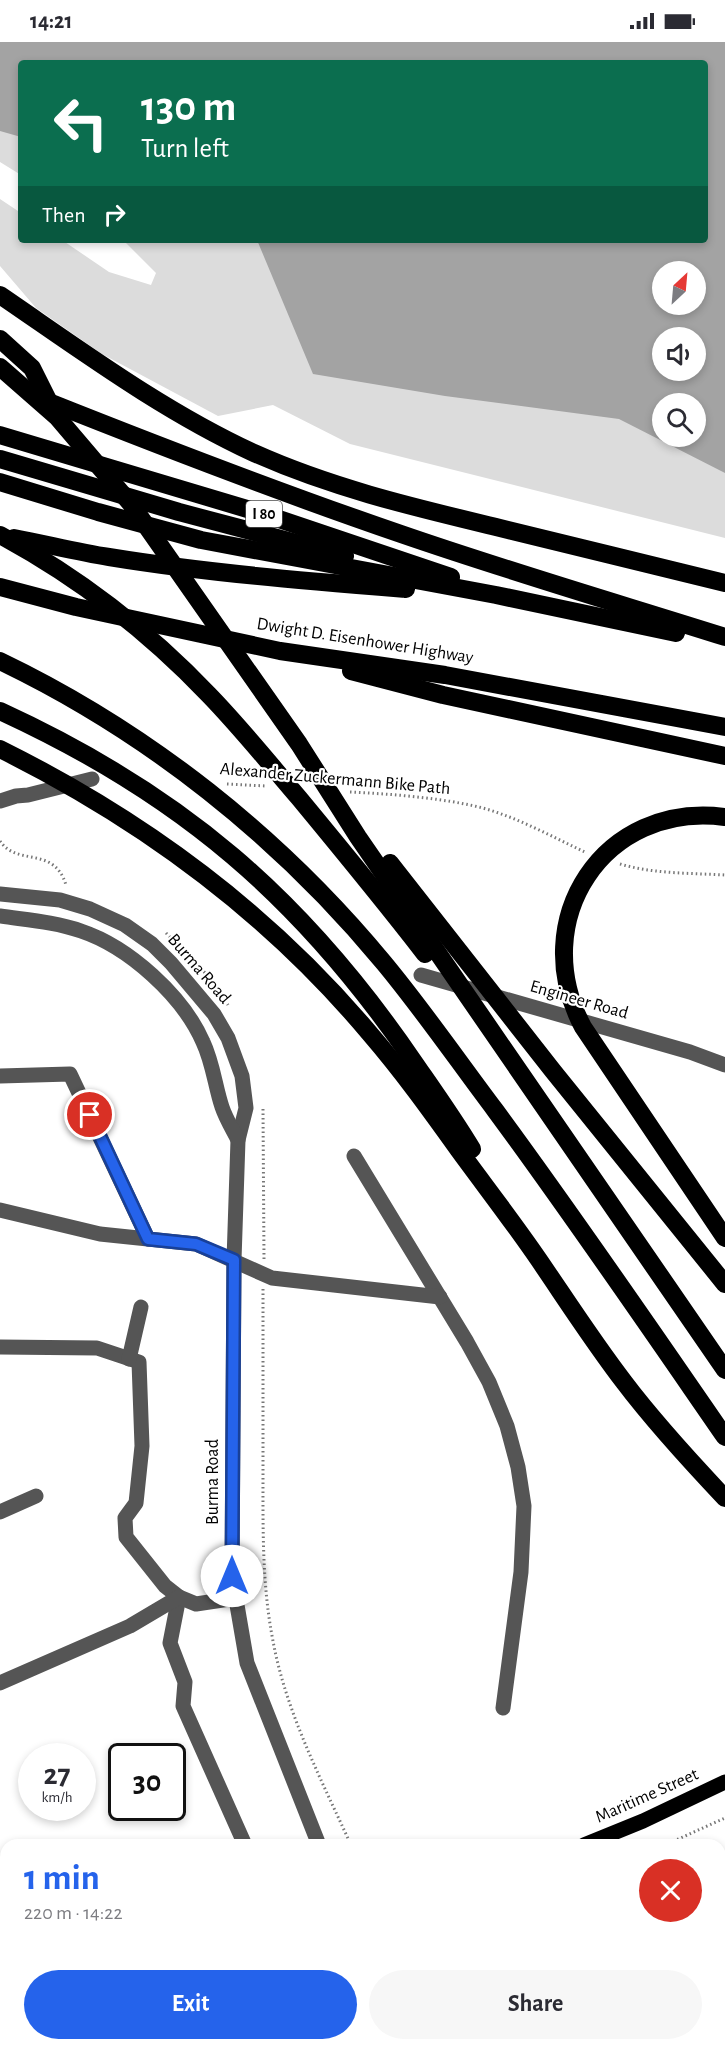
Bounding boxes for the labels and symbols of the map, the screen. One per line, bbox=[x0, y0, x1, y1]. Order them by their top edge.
north arrow bbox=[652, 261, 706, 315]
road number: I 80 bbox=[246, 501, 282, 527]
street label: Dwight D. Eisenhower Highway bbox=[255, 615, 475, 667]
street label: Alexander Zuckermann Bike Path bbox=[219, 760, 451, 798]
street label: Burma Road bbox=[164, 931, 234, 1007]
street label: Engineer Road bbox=[528, 977, 630, 1023]
pin bbox=[64, 1089, 115, 1140]
street label: Burma Road bbox=[204, 1439, 222, 1525]
position arrow bbox=[200, 1544, 264, 1608]
speed limit sign: 30 bbox=[108, 1743, 186, 1821]
street label: Maritime Street bbox=[593, 1765, 701, 1827]

